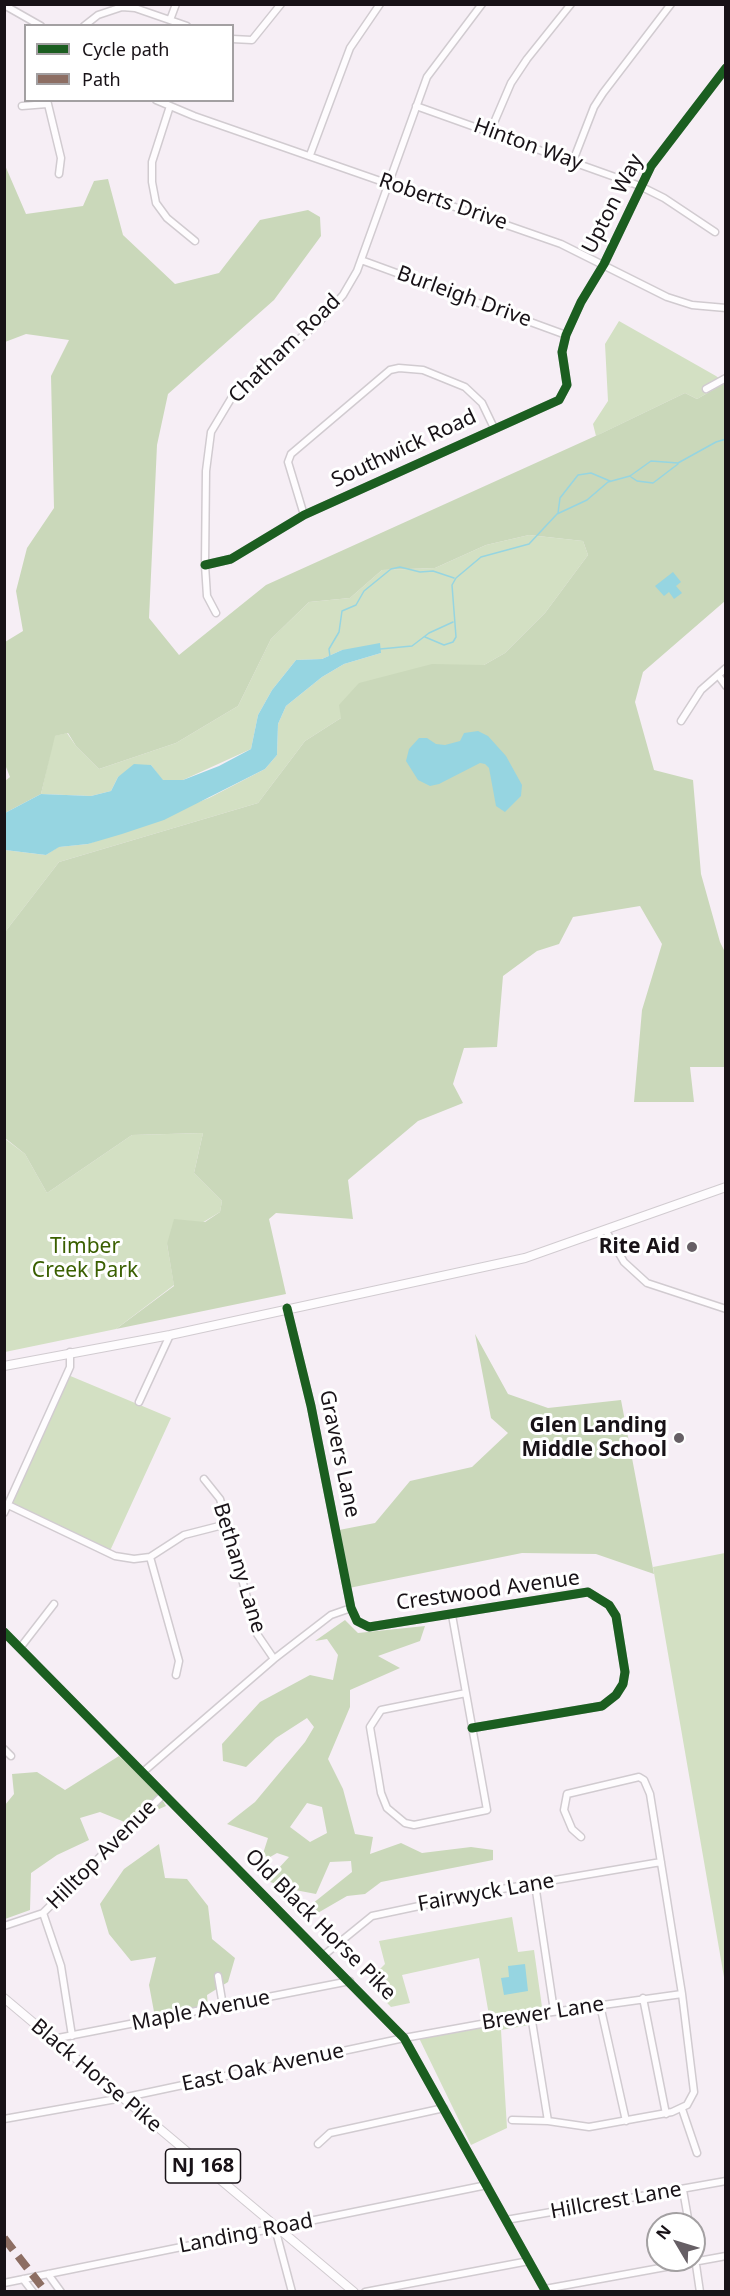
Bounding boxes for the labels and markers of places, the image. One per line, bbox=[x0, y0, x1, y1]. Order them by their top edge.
place label: Rite Aid bbox=[599, 1234, 680, 1260]
marker: Rite Aid bbox=[685, 1240, 699, 1254]
place label: Glen Landing Middle School bbox=[522, 1413, 667, 1463]
marker: Glen Landing Middle School bbox=[672, 1431, 686, 1445]

